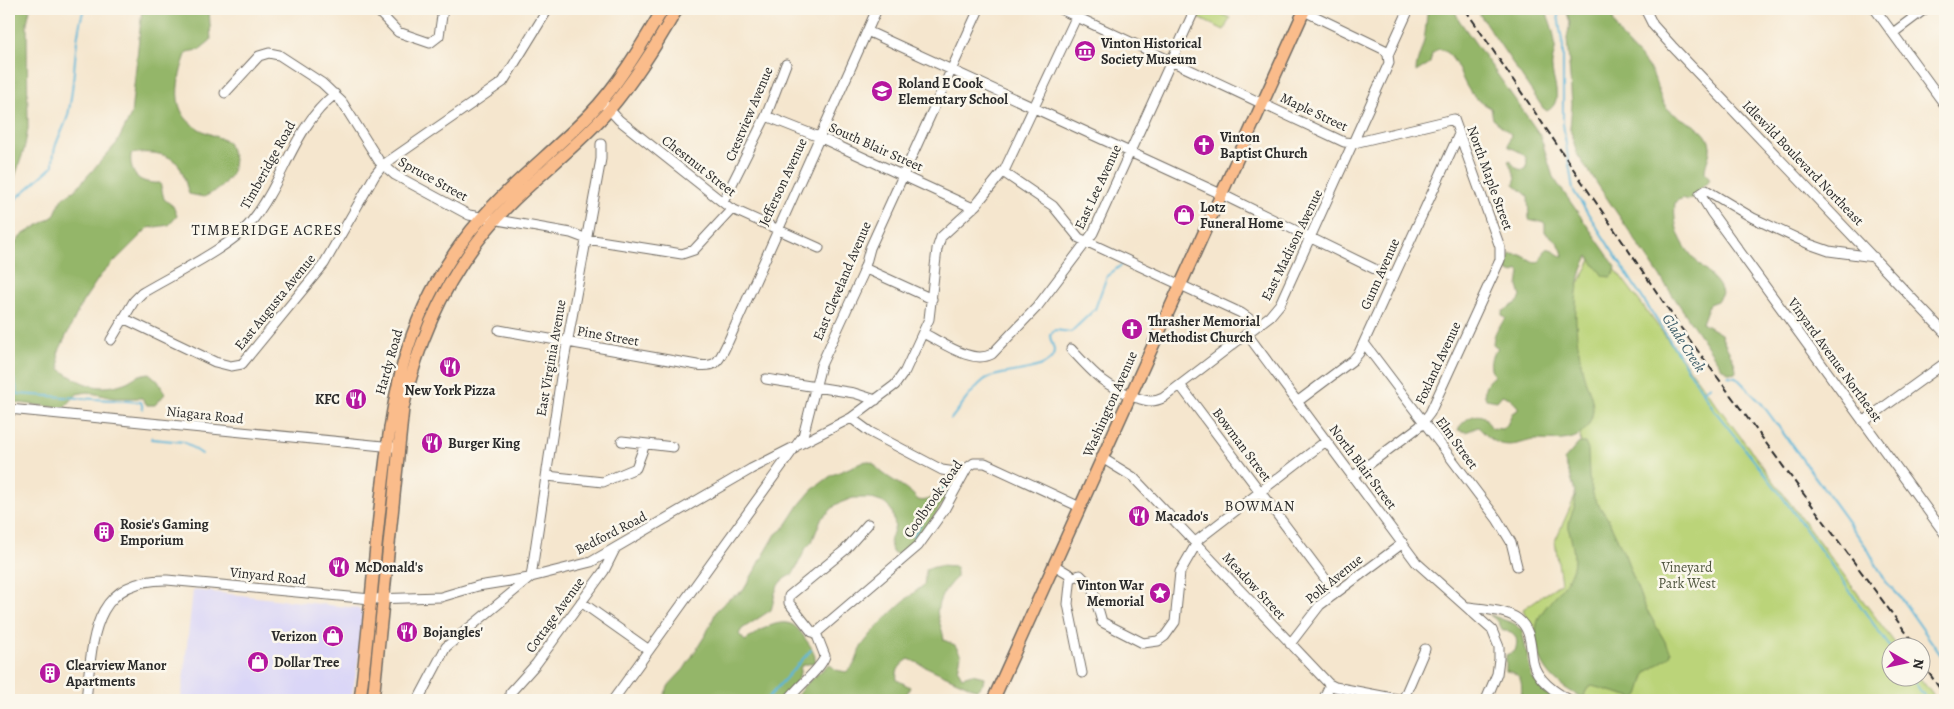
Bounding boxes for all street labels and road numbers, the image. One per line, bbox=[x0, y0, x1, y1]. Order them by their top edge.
street label: Crestview Avenue bbox=[721, 64, 777, 164]
street label: Maple Street bbox=[1277, 88, 1351, 136]
street label: Idlewild Boulevard Northeast bbox=[1738, 96, 1868, 230]
street label: Timberidge Road bbox=[236, 117, 300, 213]
street label: South Blair Street bbox=[826, 118, 927, 176]
street label: North Maple Street bbox=[1462, 123, 1518, 233]
street label: Chestnut Street bbox=[658, 131, 741, 201]
street label: Jefferson Avenue bbox=[754, 135, 812, 229]
street label: East Lee Avenue bbox=[1070, 141, 1126, 233]
street label: Spruce Street bbox=[395, 152, 472, 206]
street label: East Madison Avenue bbox=[1257, 186, 1327, 304]
street label: East Cleveland Avenue bbox=[808, 218, 876, 344]
street label: Gunn Avenue bbox=[1356, 235, 1404, 313]
street label: East Augusta Avenue bbox=[230, 250, 320, 354]
street label: Vinyard Avenue Northeast bbox=[1783, 293, 1887, 426]
street label: East Virginia Avenue bbox=[531, 298, 571, 418]
street label: Foxland Avenue bbox=[1410, 318, 1466, 408]
street label: Pine Street bbox=[575, 321, 641, 351]
street label: Hardy Road bbox=[371, 326, 408, 397]
street label: Washington Avenue bbox=[1078, 348, 1142, 461]
street label: Niagara Road bbox=[166, 402, 245, 429]
street label: Bowman Street bbox=[1208, 404, 1276, 486]
street label: Elm Street bbox=[1432, 413, 1483, 473]
street label: North Blair Street bbox=[1325, 421, 1401, 514]
street label: Coolbrook Road bbox=[899, 456, 967, 542]
street label: Bedford Road bbox=[572, 507, 650, 559]
street label: Meadow Street bbox=[1218, 548, 1290, 624]
street label: Polk Avenue bbox=[1301, 550, 1367, 608]
street label: Vinyard Road bbox=[228, 562, 308, 589]
street label: Cottage Avenue bbox=[521, 573, 589, 657]

